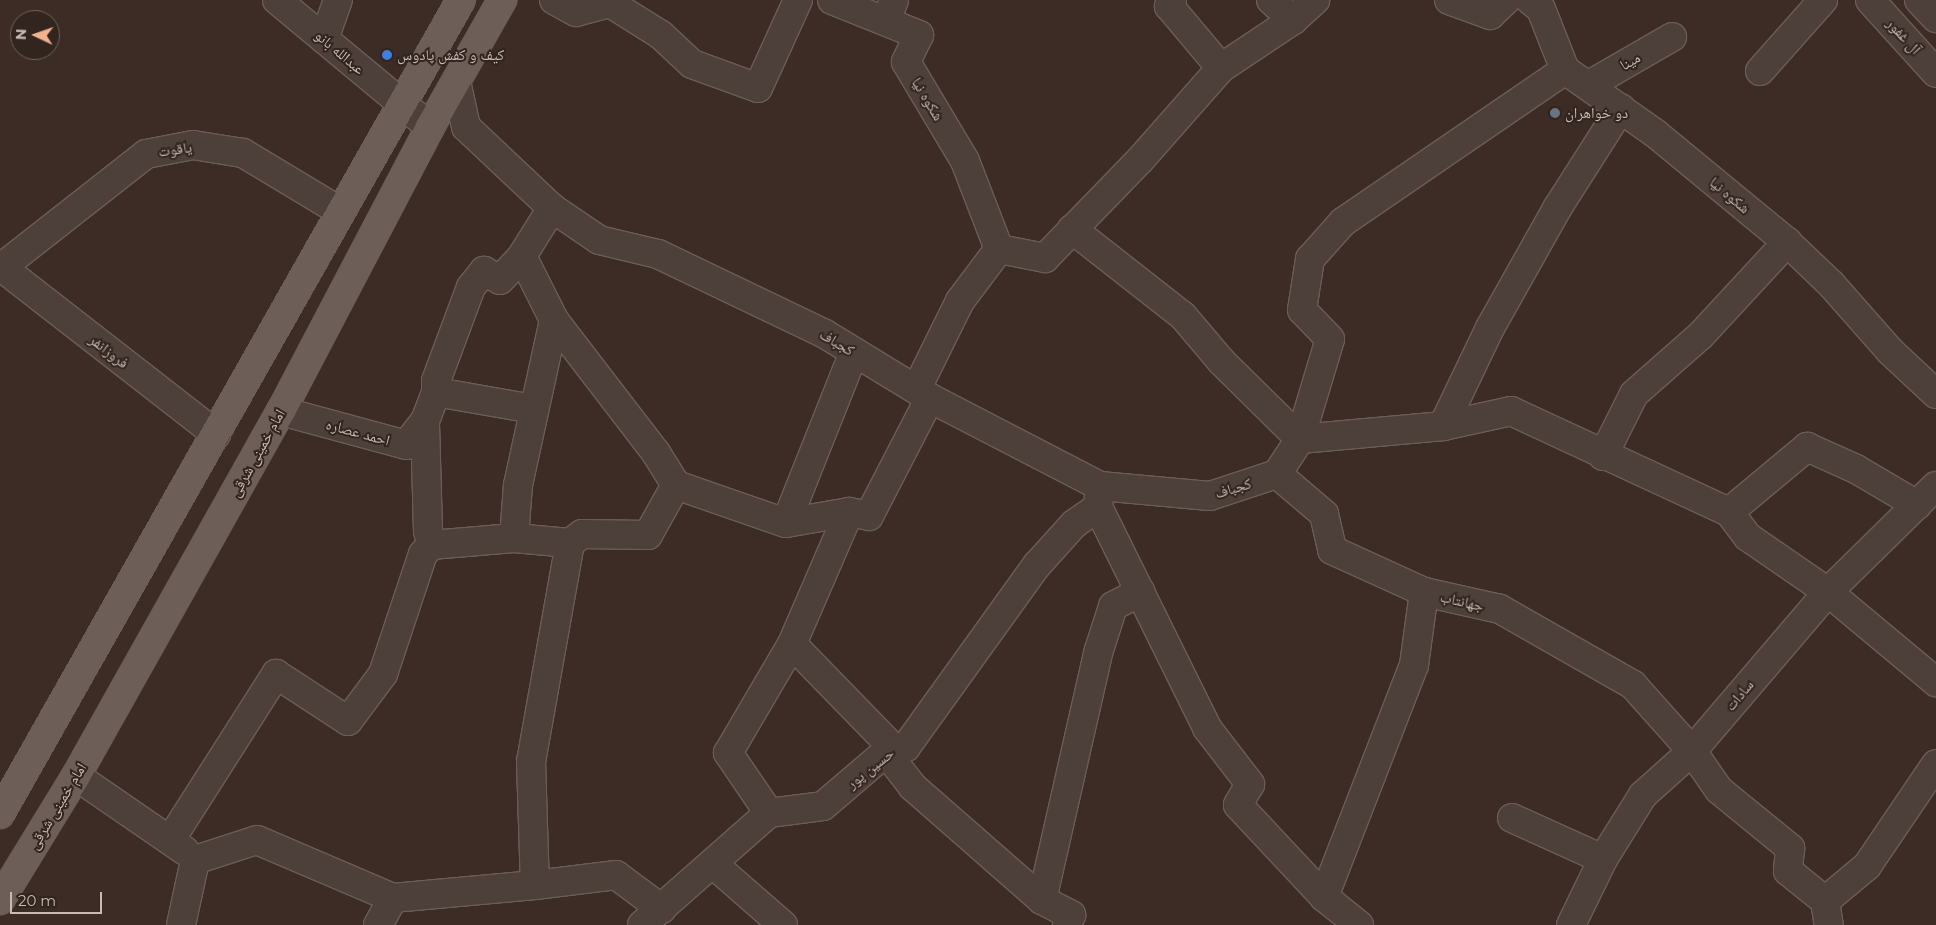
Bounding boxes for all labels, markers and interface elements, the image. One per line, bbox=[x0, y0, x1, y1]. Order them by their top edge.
north arrow bbox=[10, 10, 60, 60]
street label: آل غفور bbox=[1883, 14, 1925, 58]
street label: عبدالله بانو bbox=[312, 26, 368, 78]
text: N bbox=[12, 28, 30, 40]
place label: کیف و کفش پادوس bbox=[397, 46, 504, 64]
street label: مینا bbox=[1617, 48, 1643, 74]
marker: کیف و کفش پادوس bbox=[381, 49, 393, 61]
street label: شکوه نیا bbox=[908, 74, 948, 124]
place label: دو خواهران bbox=[1565, 104, 1628, 122]
marker: دو خواهران bbox=[1549, 107, 1561, 119]
street label: یاقوت bbox=[157, 138, 193, 160]
street label: شکوه نیا bbox=[1706, 173, 1754, 217]
street label: کجباف bbox=[816, 325, 858, 359]
street label: فروزانفر bbox=[86, 330, 132, 372]
street label: امام خمینی شرقی bbox=[225, 406, 289, 500]
street label: احمد عصاره bbox=[324, 415, 392, 449]
street label: کجباف bbox=[1213, 474, 1253, 502]
street label: جهانتاب bbox=[1439, 587, 1485, 615]
street label: سادات bbox=[1721, 676, 1757, 714]
street label: حسین پور bbox=[843, 744, 897, 792]
street label: امام خمینی شرقی bbox=[24, 759, 90, 853]
scale bar bbox=[12, 882, 105, 914]
text: 20 m bbox=[18, 891, 56, 910]

